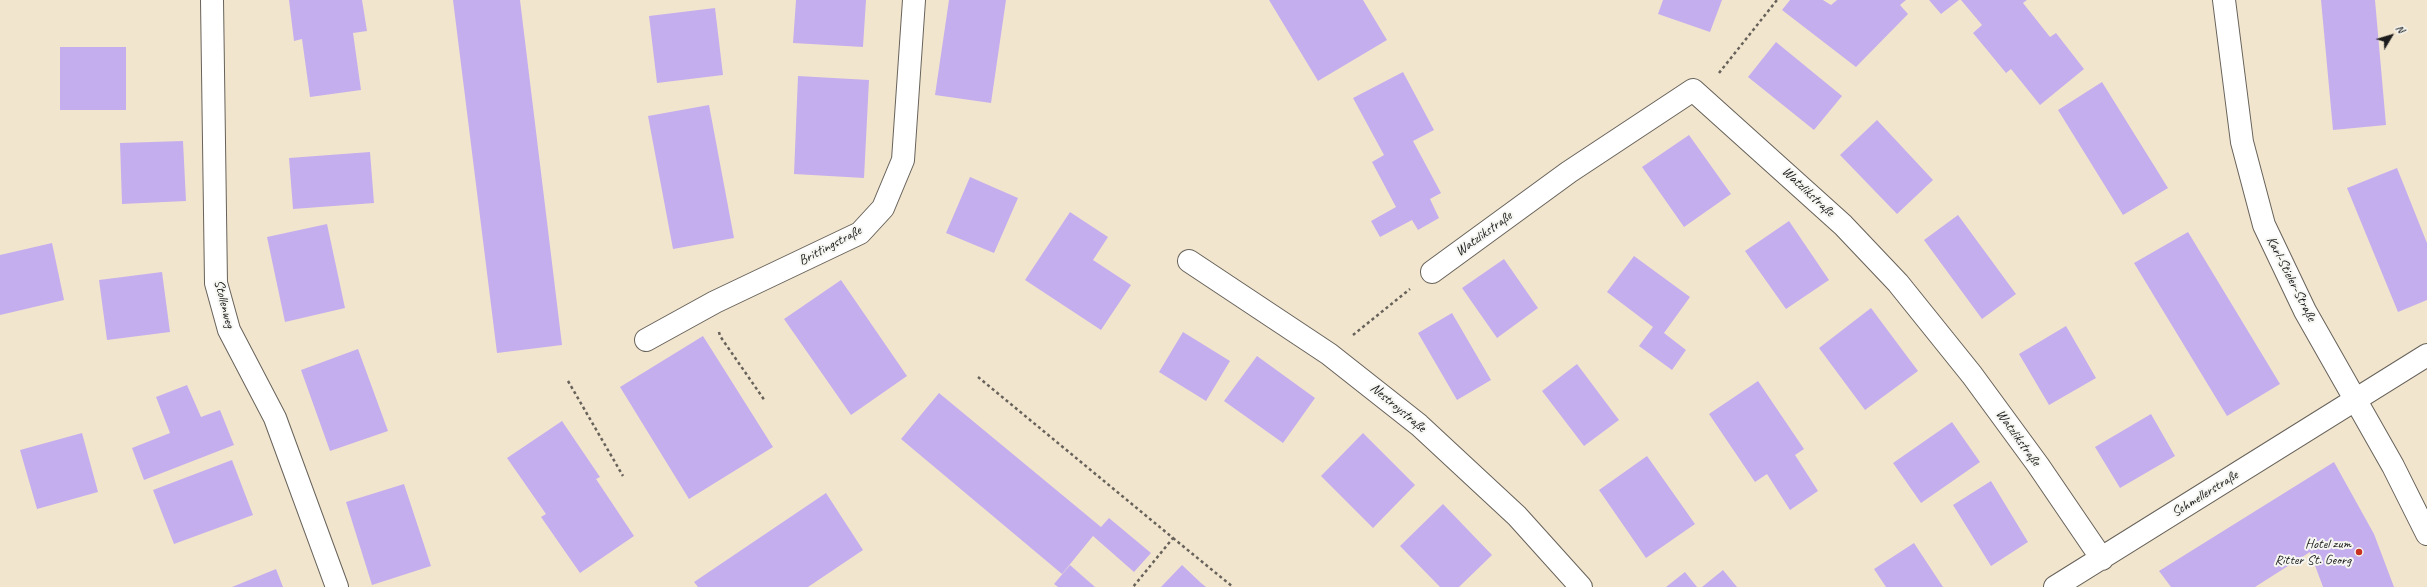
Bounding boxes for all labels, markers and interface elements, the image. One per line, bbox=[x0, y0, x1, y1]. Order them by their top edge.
north arrow bbox=[2371, 16, 2411, 56]
text: N bbox=[2393, 22, 2408, 36]
street label: Watzlikstraße bbox=[1778, 163, 1838, 221]
street label: Watzlikstraße bbox=[1453, 208, 1515, 260]
street label: Brittingstraße bbox=[796, 223, 864, 269]
street label: Karl-Stieler-Straße bbox=[2262, 234, 2320, 324]
street label: Stollenweg bbox=[210, 278, 238, 330]
street label: Nestroystraße bbox=[1367, 380, 1429, 436]
street label: Watzlikstraße bbox=[1992, 407, 2044, 469]
street label: Schmellerstraße bbox=[2169, 467, 2241, 521]
place label: Hotel zum Ritter St. Georg bbox=[2274, 536, 2351, 568]
marker: Hotel zum Ritter St. Georg bbox=[2354, 547, 2364, 557]

